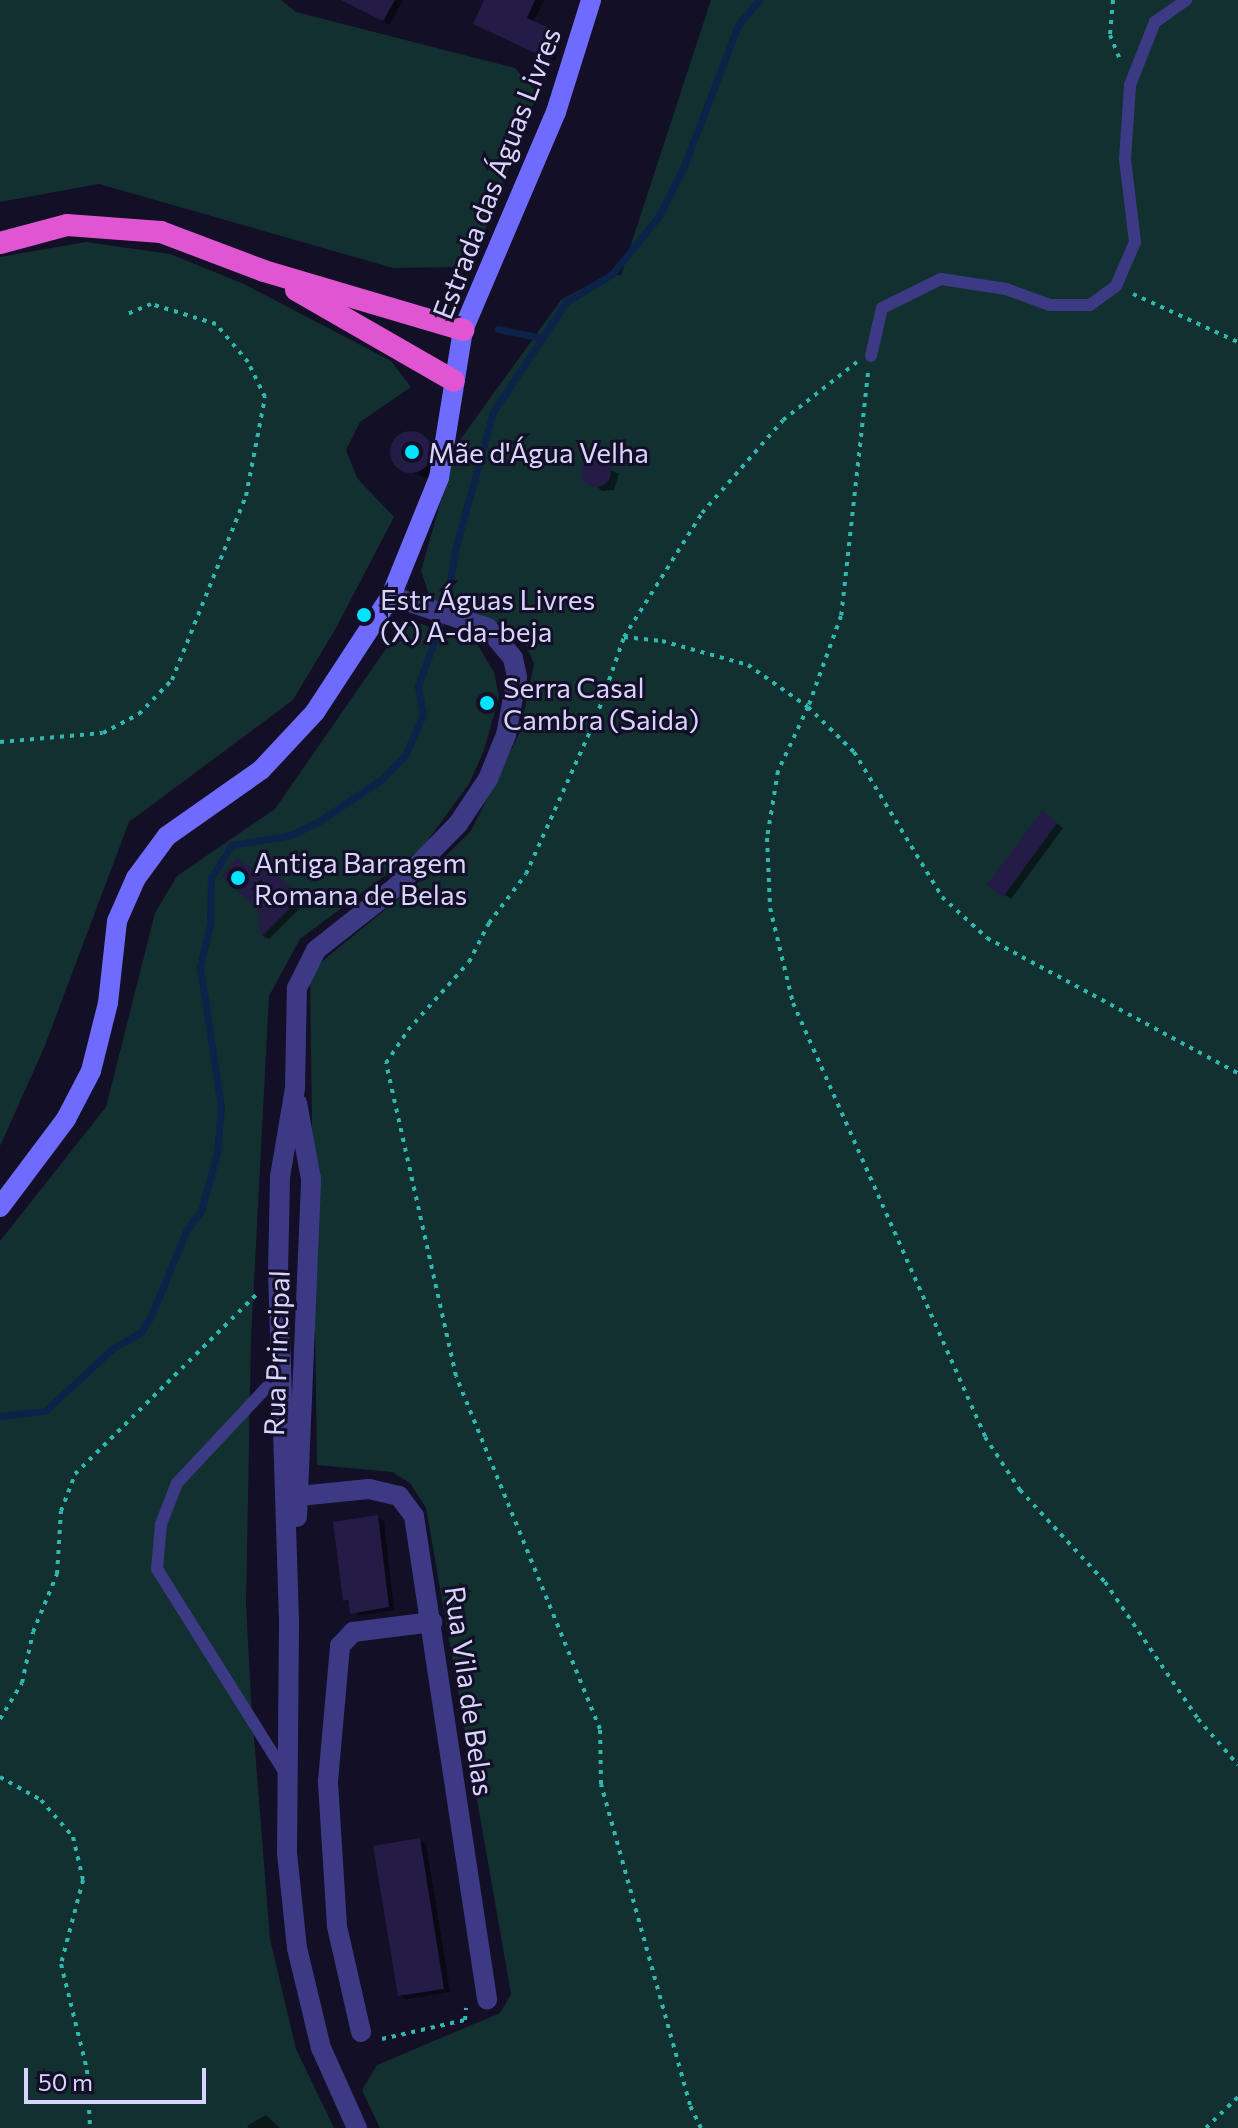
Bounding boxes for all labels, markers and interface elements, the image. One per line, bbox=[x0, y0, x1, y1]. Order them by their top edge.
street label: Estrada das Águas Livres bbox=[425, 23, 567, 323]
place label: Mãe d'Água Velha bbox=[428, 435, 649, 469]
marker: Mãe d'Água Velha bbox=[403, 443, 421, 461]
place label: Estr Águas Livres (X) A-da-beja bbox=[380, 582, 595, 648]
marker: Estr Águas Livres (X) A-da-beja bbox=[355, 606, 373, 624]
place label: Serra Casal Cambra (Saida) bbox=[503, 670, 699, 736]
marker: Serra Casal Cambra (Saida) bbox=[478, 694, 496, 712]
place label: Antiga Barragem Romana de Belas bbox=[254, 845, 467, 911]
marker: Antiga Barragem Romana de Belas bbox=[229, 869, 247, 887]
street label: Rua Principal bbox=[256, 1270, 296, 1436]
street label: Rua Vila de Belas bbox=[439, 1584, 501, 1798]
scale bar bbox=[28, 2052, 210, 2102]
text: 50 m bbox=[38, 2067, 93, 2096]

